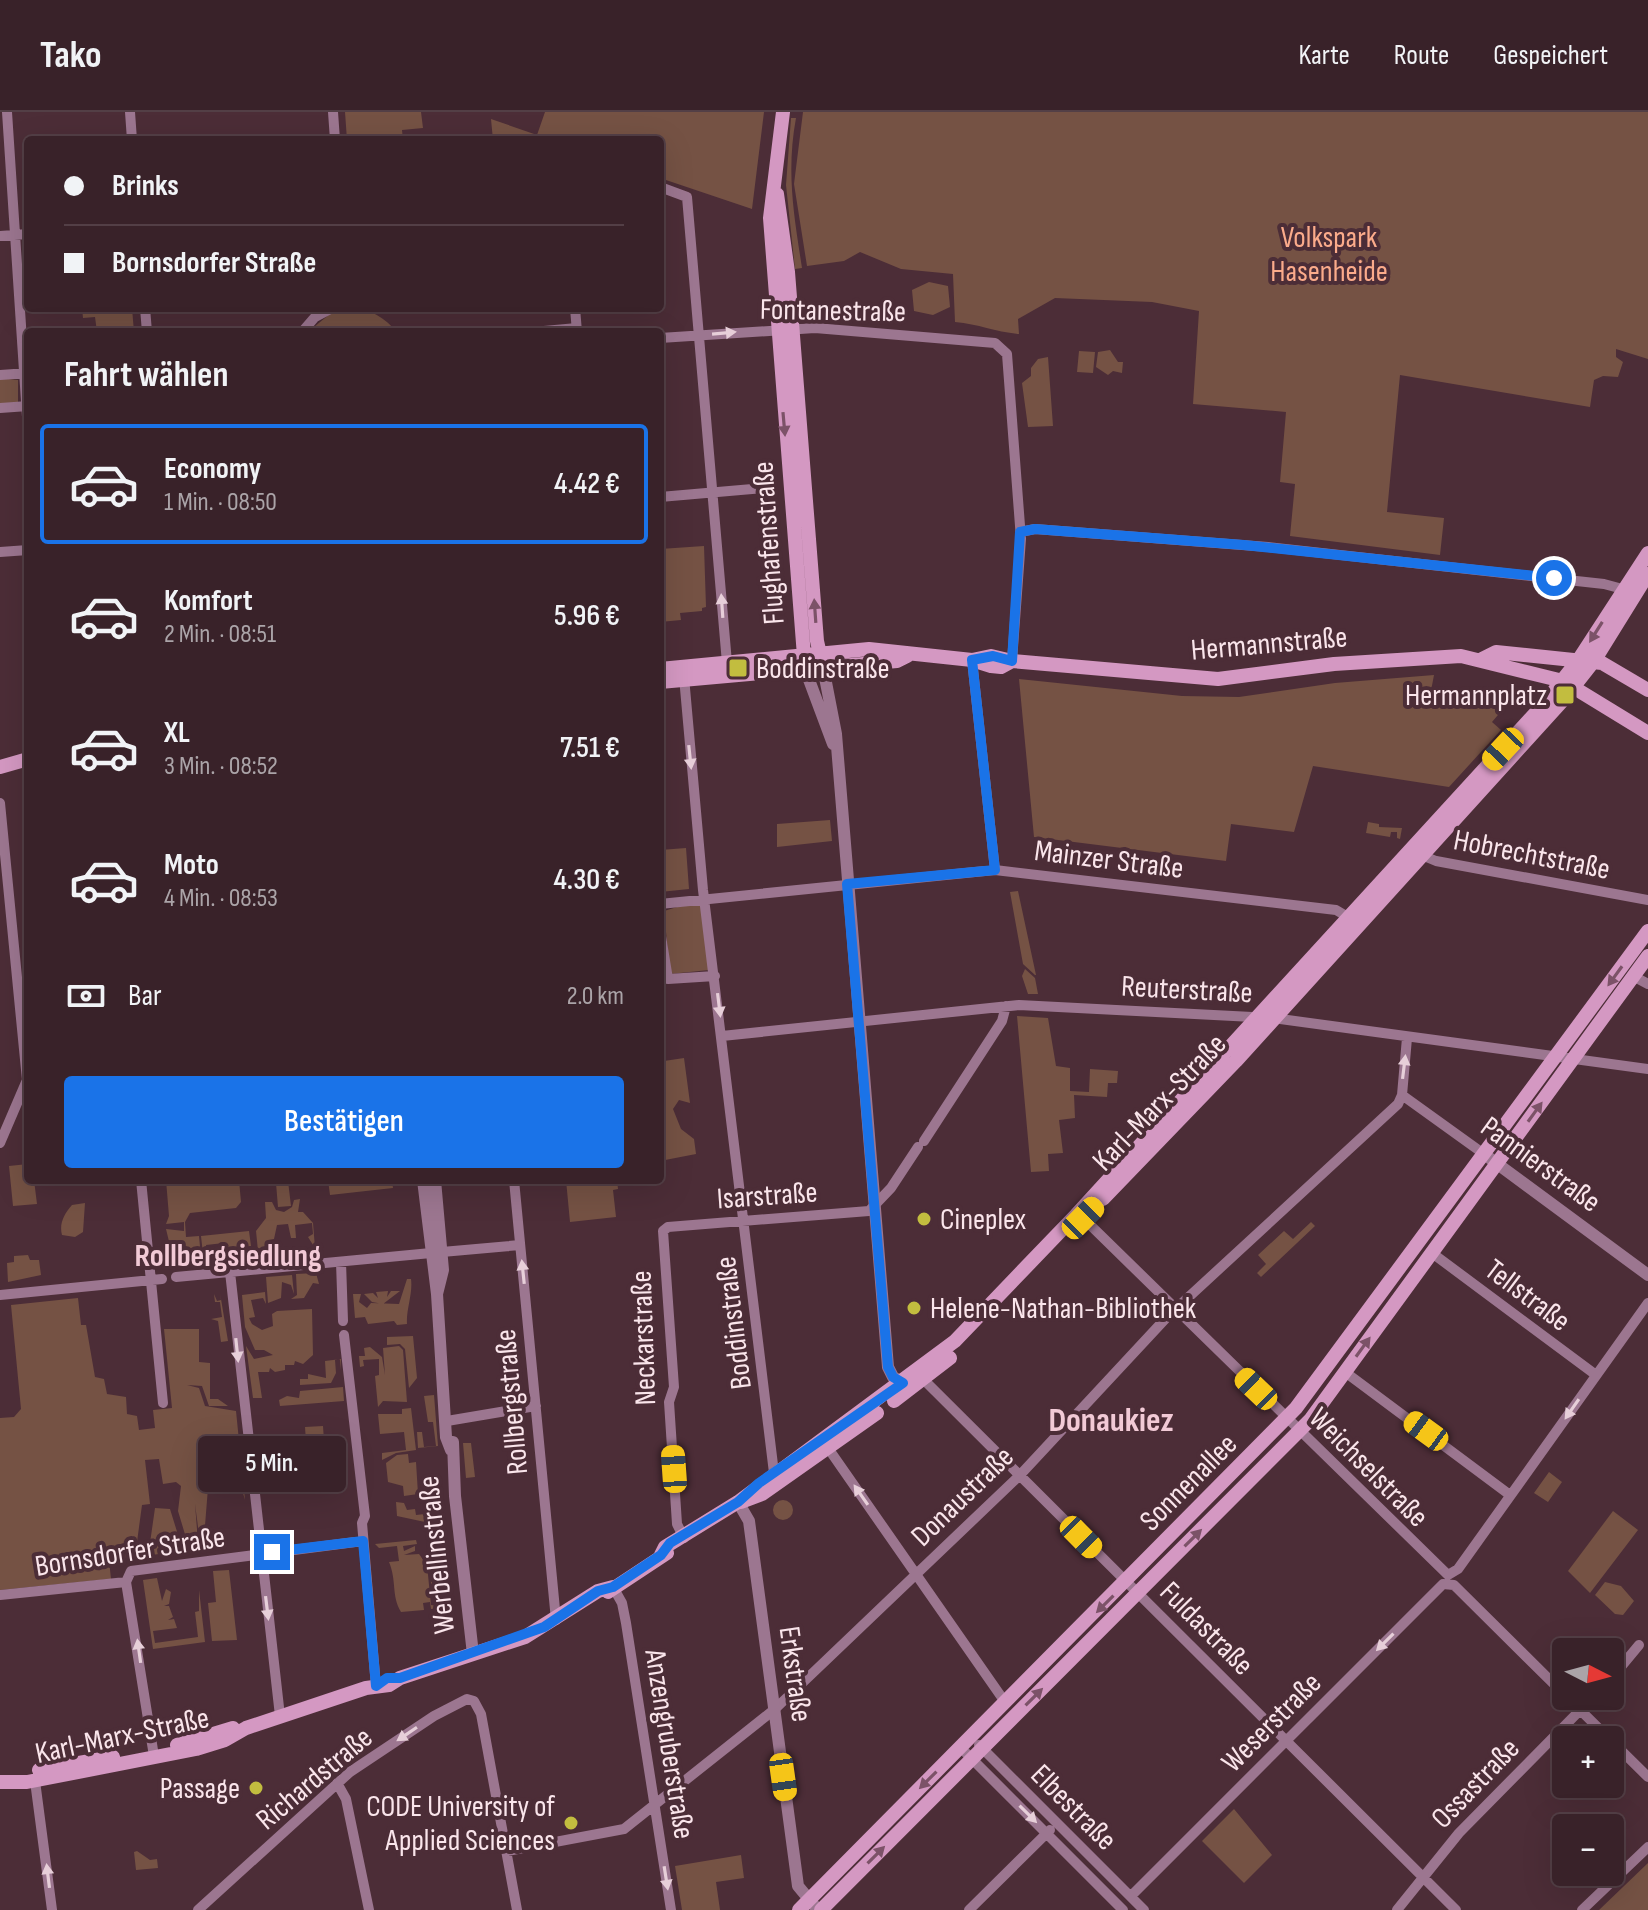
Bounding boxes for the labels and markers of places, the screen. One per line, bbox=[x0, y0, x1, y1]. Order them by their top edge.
place label: Boddinstraße bbox=[756, 651, 890, 687]
marker: Boddinstraße bbox=[727, 657, 749, 679]
place label: Hermannplatz bbox=[1405, 678, 1547, 714]
marker: Hermannplatz bbox=[1554, 684, 1576, 706]
place label: Cineplex bbox=[940, 1202, 1026, 1238]
marker: Cineplex bbox=[915, 1210, 933, 1228]
place label: Helene-Nathan-Bibliothek bbox=[930, 1291, 1197, 1327]
marker: Helene-Nathan-Bibliothek bbox=[905, 1299, 923, 1317]
place label: Passage bbox=[160, 1771, 240, 1807]
marker: Passage bbox=[247, 1779, 265, 1797]
place label: CODE University of Applied Sciences bbox=[366, 1789, 555, 1859]
marker: CODE University of Applied Sciences bbox=[562, 1814, 580, 1832]

